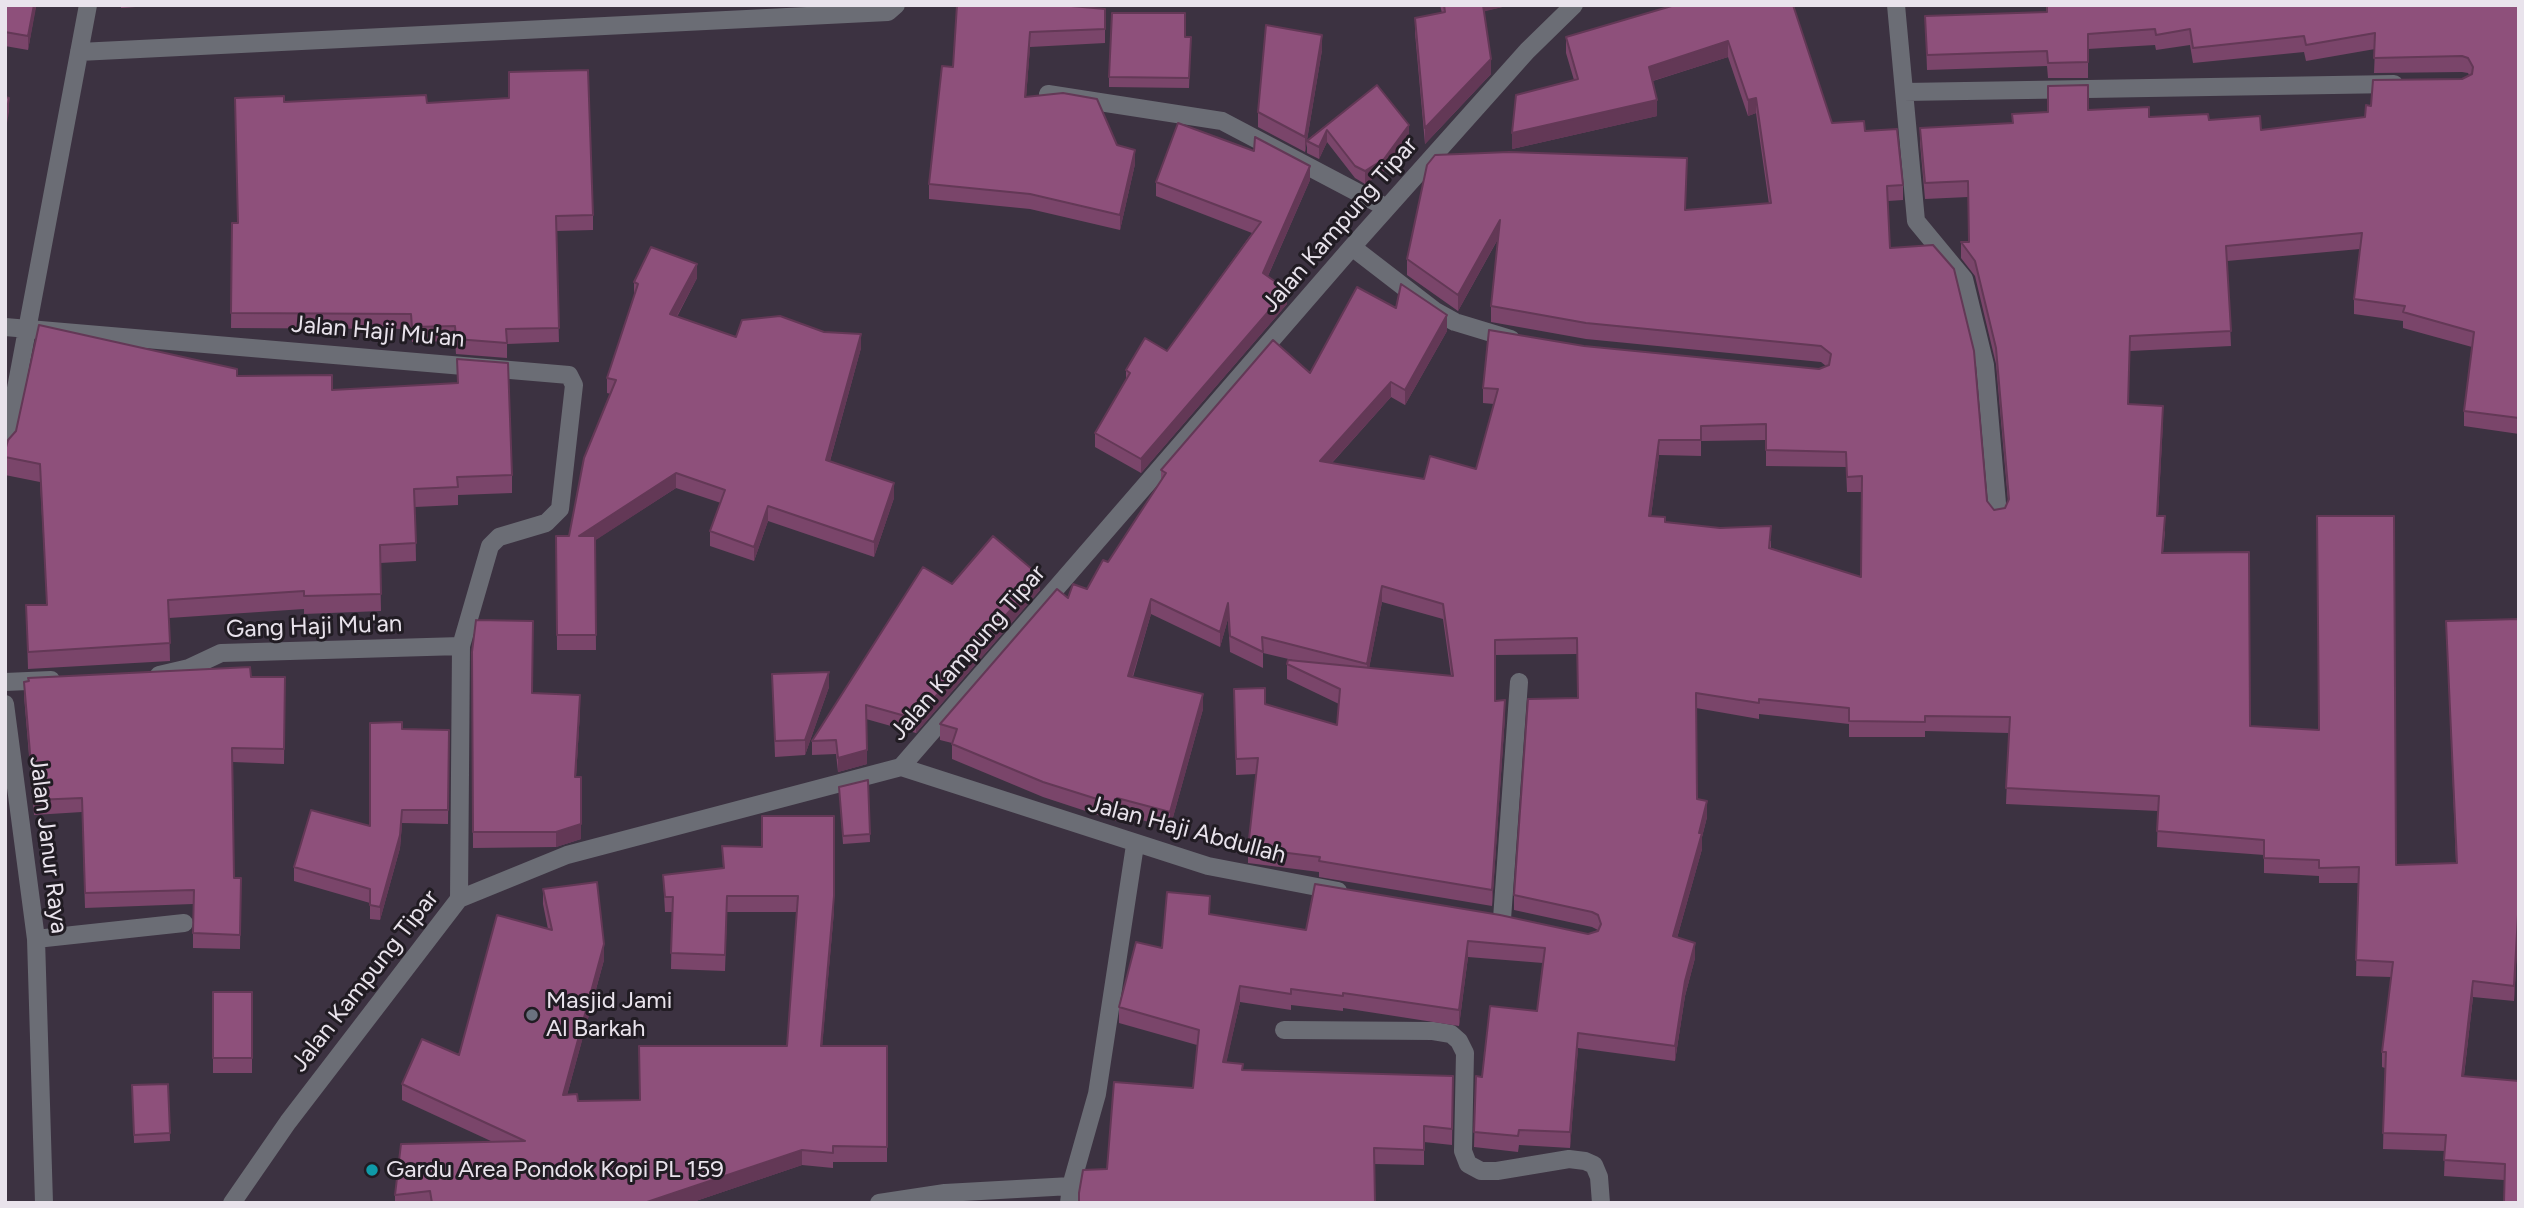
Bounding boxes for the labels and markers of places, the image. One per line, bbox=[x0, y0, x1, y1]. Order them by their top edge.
place label: Masjid Jami Al Barkah bbox=[546, 987, 672, 1043]
marker: Masjid Jami Al Barkah bbox=[524, 1007, 540, 1023]
place label: Gardu Area Pondok Kopi PL 159 bbox=[386, 1156, 724, 1184]
marker: Gardu Area Pondok Kopi PL 159 bbox=[364, 1162, 380, 1178]

